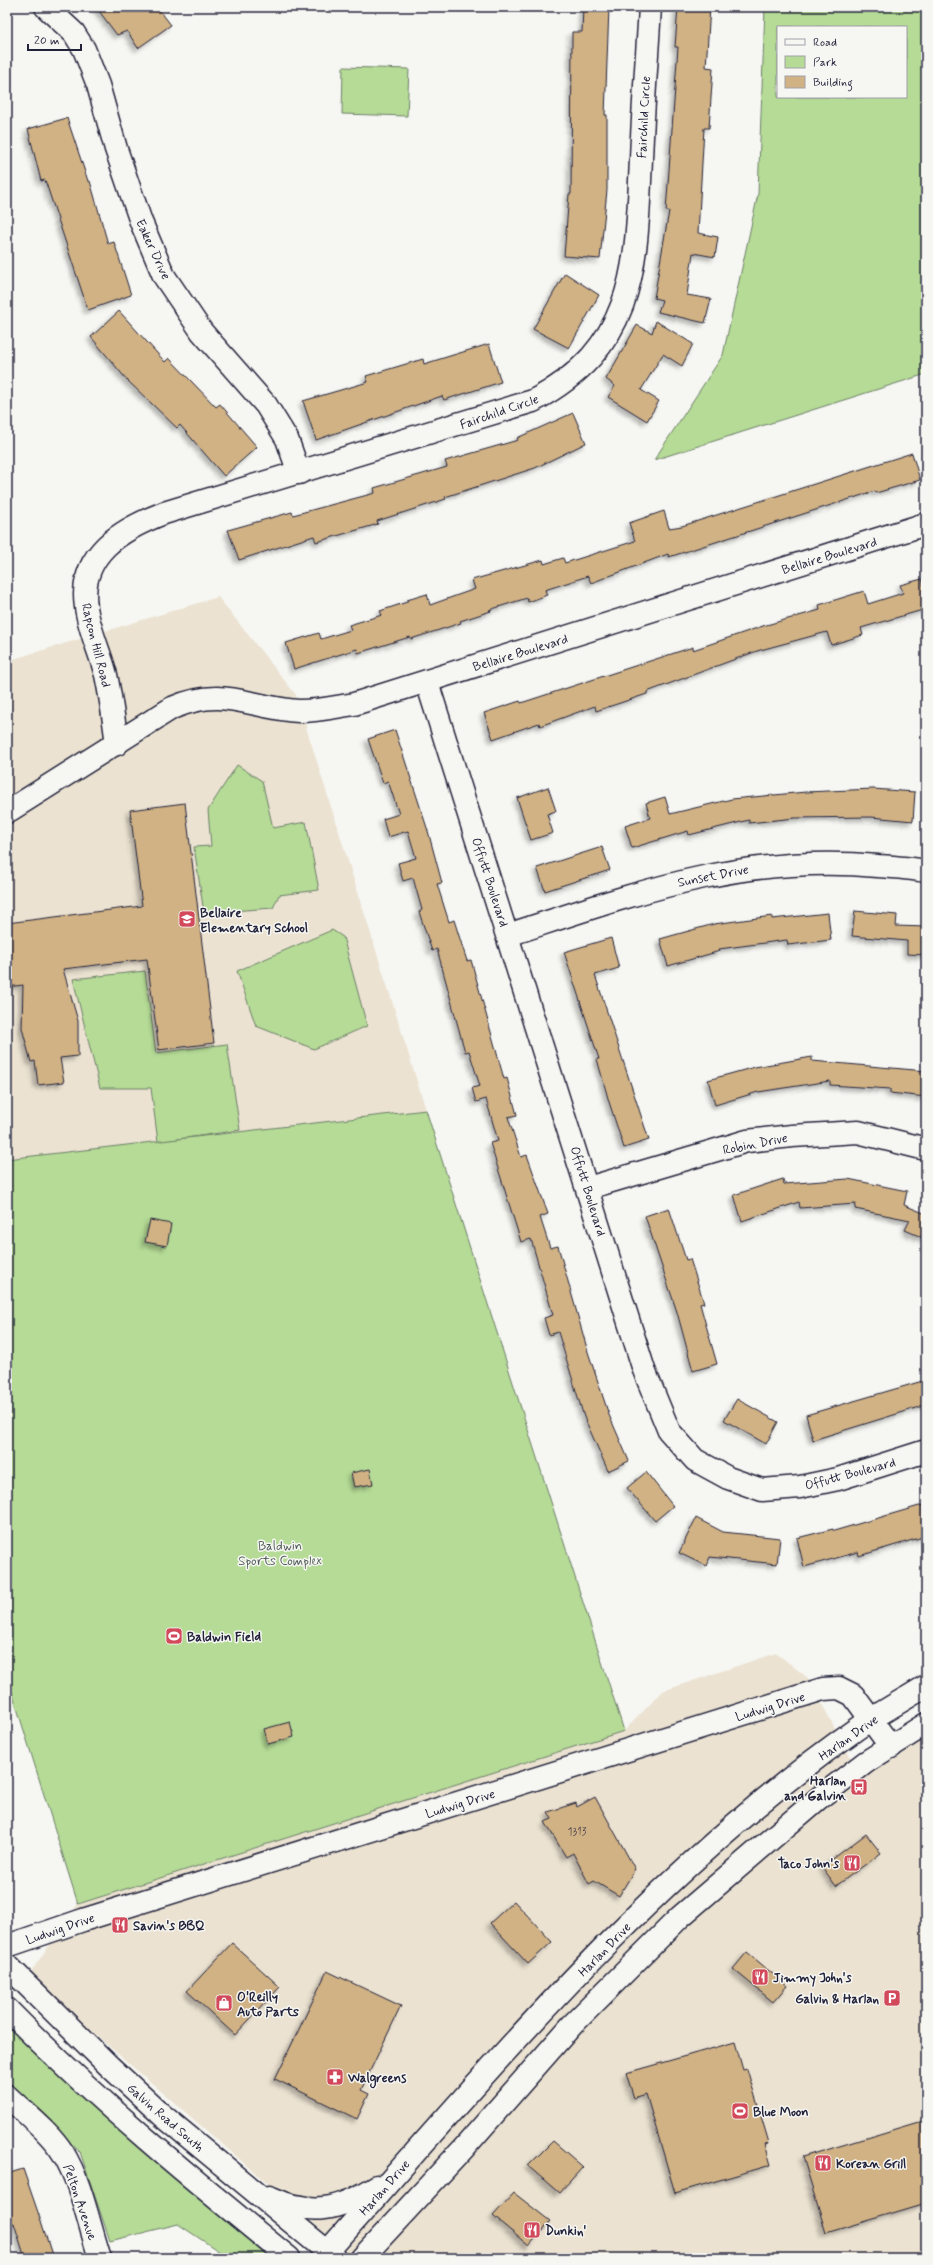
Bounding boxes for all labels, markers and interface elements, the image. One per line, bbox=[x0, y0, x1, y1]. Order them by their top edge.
scale bar bbox=[28, 26, 81, 52]
legend bbox=[777, 26, 907, 98]
text: 20 m bbox=[34, 33, 60, 49]
text: Road bbox=[813, 35, 837, 51]
text: Park bbox=[813, 55, 837, 71]
street label: Fairchild Circle bbox=[634, 75, 655, 159]
text: Building bbox=[813, 75, 853, 92]
street label: Eaker Drive bbox=[131, 216, 174, 283]
street label: Fairchild Circle bbox=[458, 391, 541, 434]
street label: Bellaire Boulevard bbox=[780, 534, 879, 579]
street label: Rapcon Hill Road bbox=[77, 601, 114, 689]
street label: Bellaire Boulevard bbox=[471, 631, 570, 676]
street label: Offutt Boulevard bbox=[467, 836, 512, 929]
street label: Sunset Drive bbox=[676, 861, 750, 892]
place label: Bellaire Elementary School bbox=[200, 905, 308, 937]
school or university icon: Bellaire Elementary School bbox=[177, 909, 197, 929]
street label: Robin Drive bbox=[721, 1130, 789, 1159]
street label: Offutt Boulevard bbox=[566, 1144, 609, 1238]
street label: Offutt Boulevard bbox=[803, 1454, 898, 1495]
park label: Baldwin Sports Complex bbox=[238, 1538, 322, 1570]
sports icon: Baldwin Field bbox=[164, 1626, 184, 1646]
place label: Baldwin Field bbox=[187, 1629, 261, 1646]
street label: Ludwig Drive bbox=[734, 1689, 807, 1726]
street label: Harlan Drive bbox=[816, 1711, 882, 1765]
place label: Harlan and Galvin bbox=[784, 1773, 847, 1805]
bus stop icon: Harlan and Galvin bbox=[849, 1777, 869, 1797]
street label: Ludwig Drive bbox=[424, 1786, 497, 1823]
house number: 1313 bbox=[568, 1825, 586, 1839]
restaurant icon: Taco John's bbox=[842, 1853, 862, 1873]
place label: Taco John's bbox=[778, 1856, 839, 1873]
street label: Ludwig Drive bbox=[24, 1910, 97, 1949]
restaurant icon: Savin's BBQ bbox=[110, 1915, 130, 1935]
place label: Savin's BBQ bbox=[133, 1918, 205, 1935]
street label: Harlan Drive bbox=[575, 1919, 635, 1981]
restaurant icon: Jimmy John's bbox=[750, 1967, 770, 1987]
place label: Jimmy John's bbox=[773, 1970, 852, 1987]
parking icon: Galvin & Harlan bbox=[882, 1988, 902, 2008]
place label: O'Reilly Auto Parts bbox=[237, 1989, 299, 2021]
place label: Galvin & Harlan bbox=[795, 1991, 879, 2008]
shop icon: O'Reilly Auto Parts bbox=[214, 1993, 234, 2013]
pharmacy icon: Walgreens bbox=[325, 2067, 345, 2087]
place label: Walgreens bbox=[347, 2070, 406, 2089]
street label: Galvin Road South bbox=[123, 2080, 207, 2156]
sports icon: Blue Moon bbox=[730, 2101, 750, 2121]
place label: Blue Moon bbox=[753, 2104, 809, 2121]
restaurant icon: Korean Grill bbox=[813, 2153, 833, 2173]
street label: Harlan Drive bbox=[356, 2156, 414, 2220]
place label: Korean Grill bbox=[836, 2156, 906, 2173]
street label: Pelton Avenue bbox=[59, 2162, 101, 2243]
restaurant icon: Dunkin' bbox=[522, 2220, 542, 2240]
place label: Dunkin' bbox=[545, 2223, 586, 2240]

